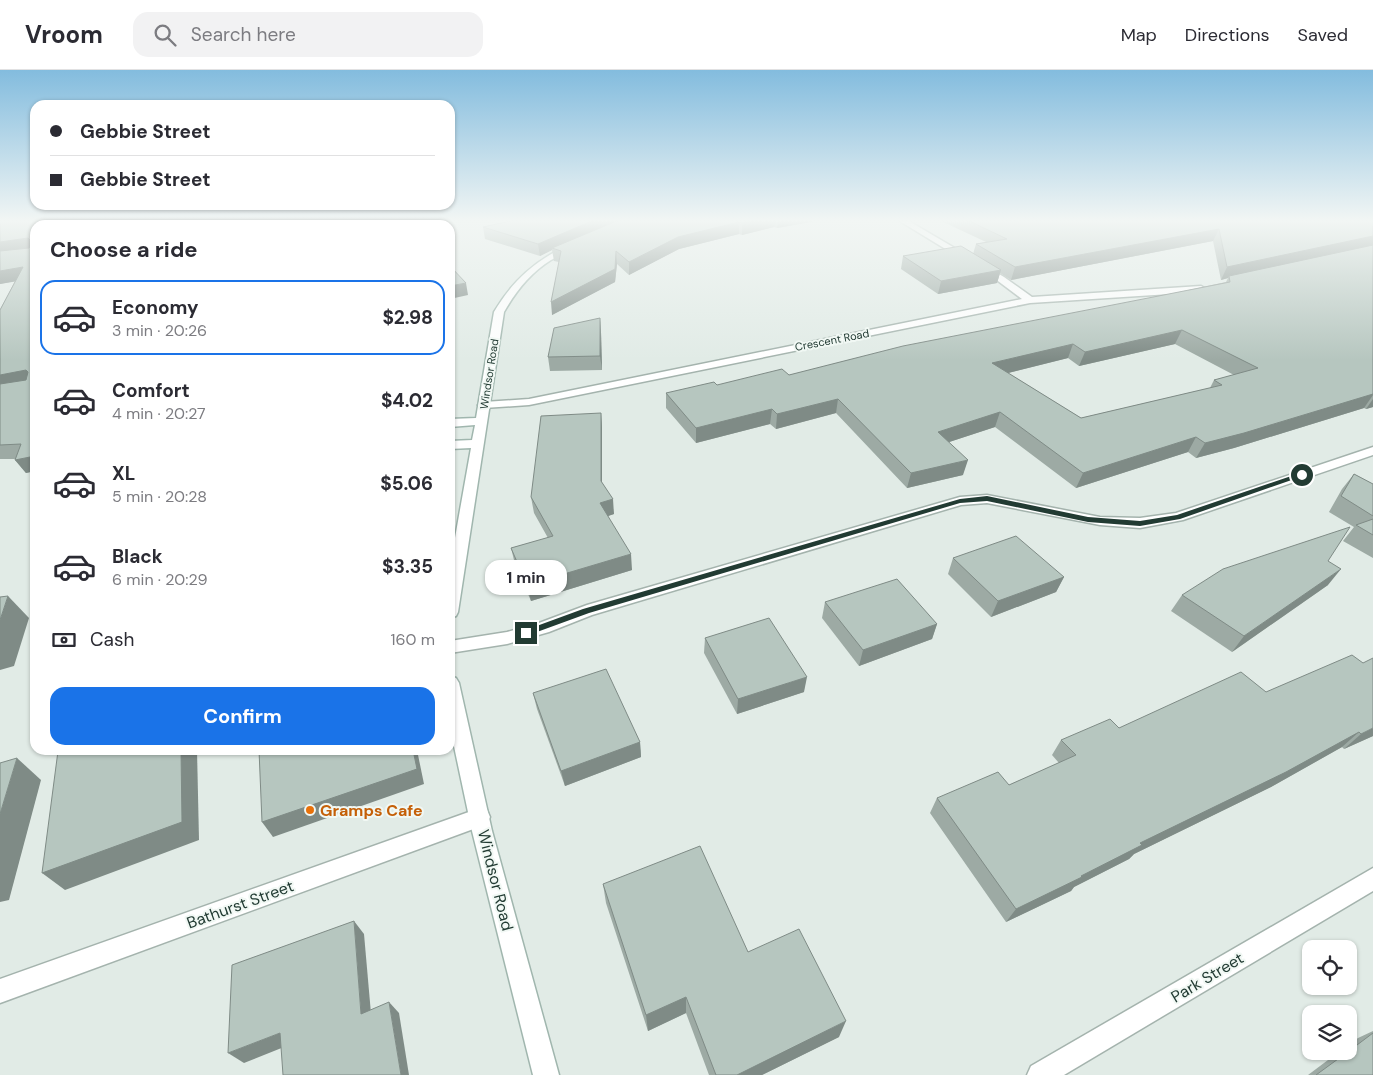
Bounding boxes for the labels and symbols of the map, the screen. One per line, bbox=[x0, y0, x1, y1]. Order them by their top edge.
street label: Crescent Road bbox=[794, 326, 870, 354]
street label: Windsor Road bbox=[477, 338, 501, 410]
route start bbox=[1291, 464, 1313, 486]
callout: 1 min bbox=[485, 560, 567, 596]
route end bbox=[515, 622, 537, 644]
place label: Gramps Cafe bbox=[320, 800, 423, 821]
marker: Gramps Cafe bbox=[304, 804, 316, 816]
street label: Windsor Road bbox=[473, 827, 518, 933]
street label: Bathurst Street bbox=[184, 875, 297, 934]
street label: Park Street bbox=[1167, 948, 1247, 1007]

